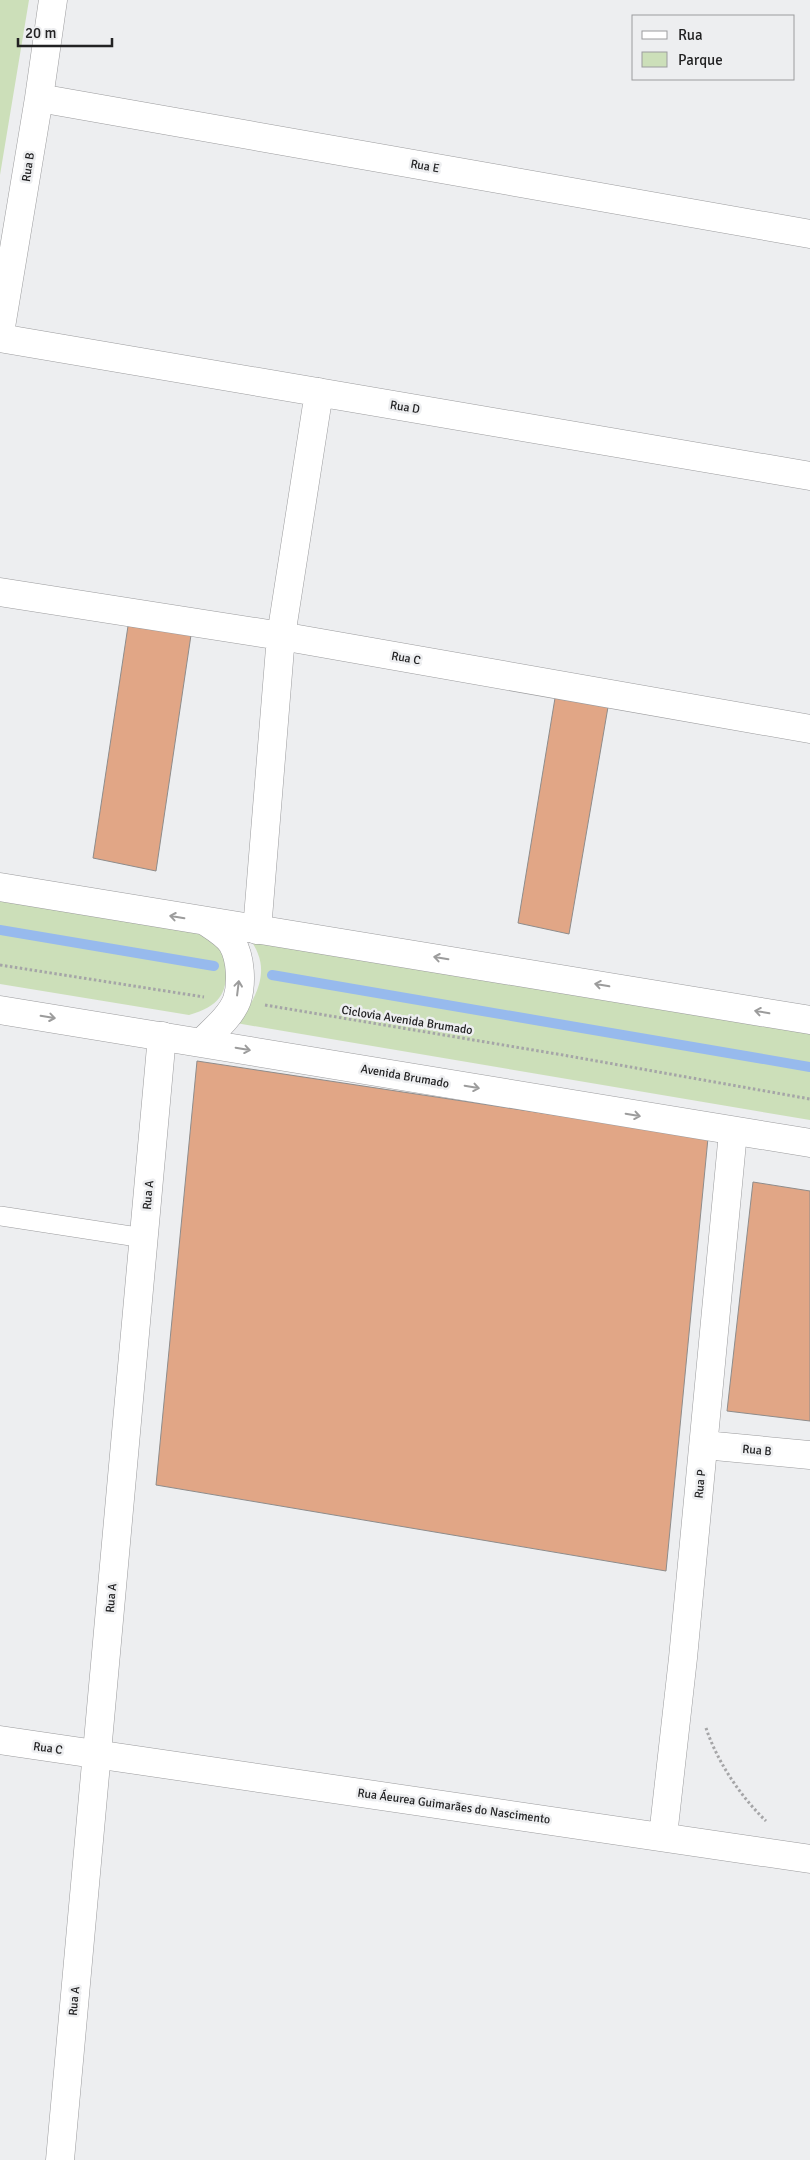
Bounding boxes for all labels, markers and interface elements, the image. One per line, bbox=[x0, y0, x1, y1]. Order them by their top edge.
scale bar bbox=[18, 15, 111, 47]
legend bbox=[632, 15, 795, 80]
text: 20 m bbox=[25, 24, 56, 42]
text: Rua bbox=[678, 26, 703, 44]
text: Parque bbox=[678, 51, 723, 69]
street label: Rua B bbox=[19, 151, 38, 183]
street label: Rua E bbox=[409, 157, 441, 176]
street label: Rua D bbox=[389, 398, 421, 417]
street label: Rua C bbox=[390, 649, 422, 668]
one-way arrow bbox=[170, 911, 186, 921]
one-way arrow bbox=[434, 953, 450, 963]
one-way arrow bbox=[594, 979, 610, 989]
one-way arrow bbox=[233, 981, 243, 997]
street label: Ciclovia Avenida Brumado bbox=[340, 1003, 474, 1038]
one-way arrow bbox=[754, 1007, 770, 1017]
one-way arrow bbox=[40, 1013, 56, 1023]
one-way arrow bbox=[235, 1044, 251, 1054]
street label: Avenida Brumado bbox=[359, 1061, 450, 1092]
one-way arrow bbox=[464, 1083, 480, 1093]
one-way arrow bbox=[624, 1110, 640, 1120]
street label: Rua A bbox=[140, 1179, 157, 1210]
street label: Rua B bbox=[742, 1442, 772, 1459]
street label: Rua P bbox=[692, 1469, 709, 1499]
street label: Rua A bbox=[103, 1582, 120, 1613]
street label: Rua C bbox=[32, 1739, 64, 1758]
street label: Rua Áeurea Guimarães do Nascimento bbox=[357, 1786, 551, 1827]
street label: Rua A bbox=[66, 1985, 83, 2016]

